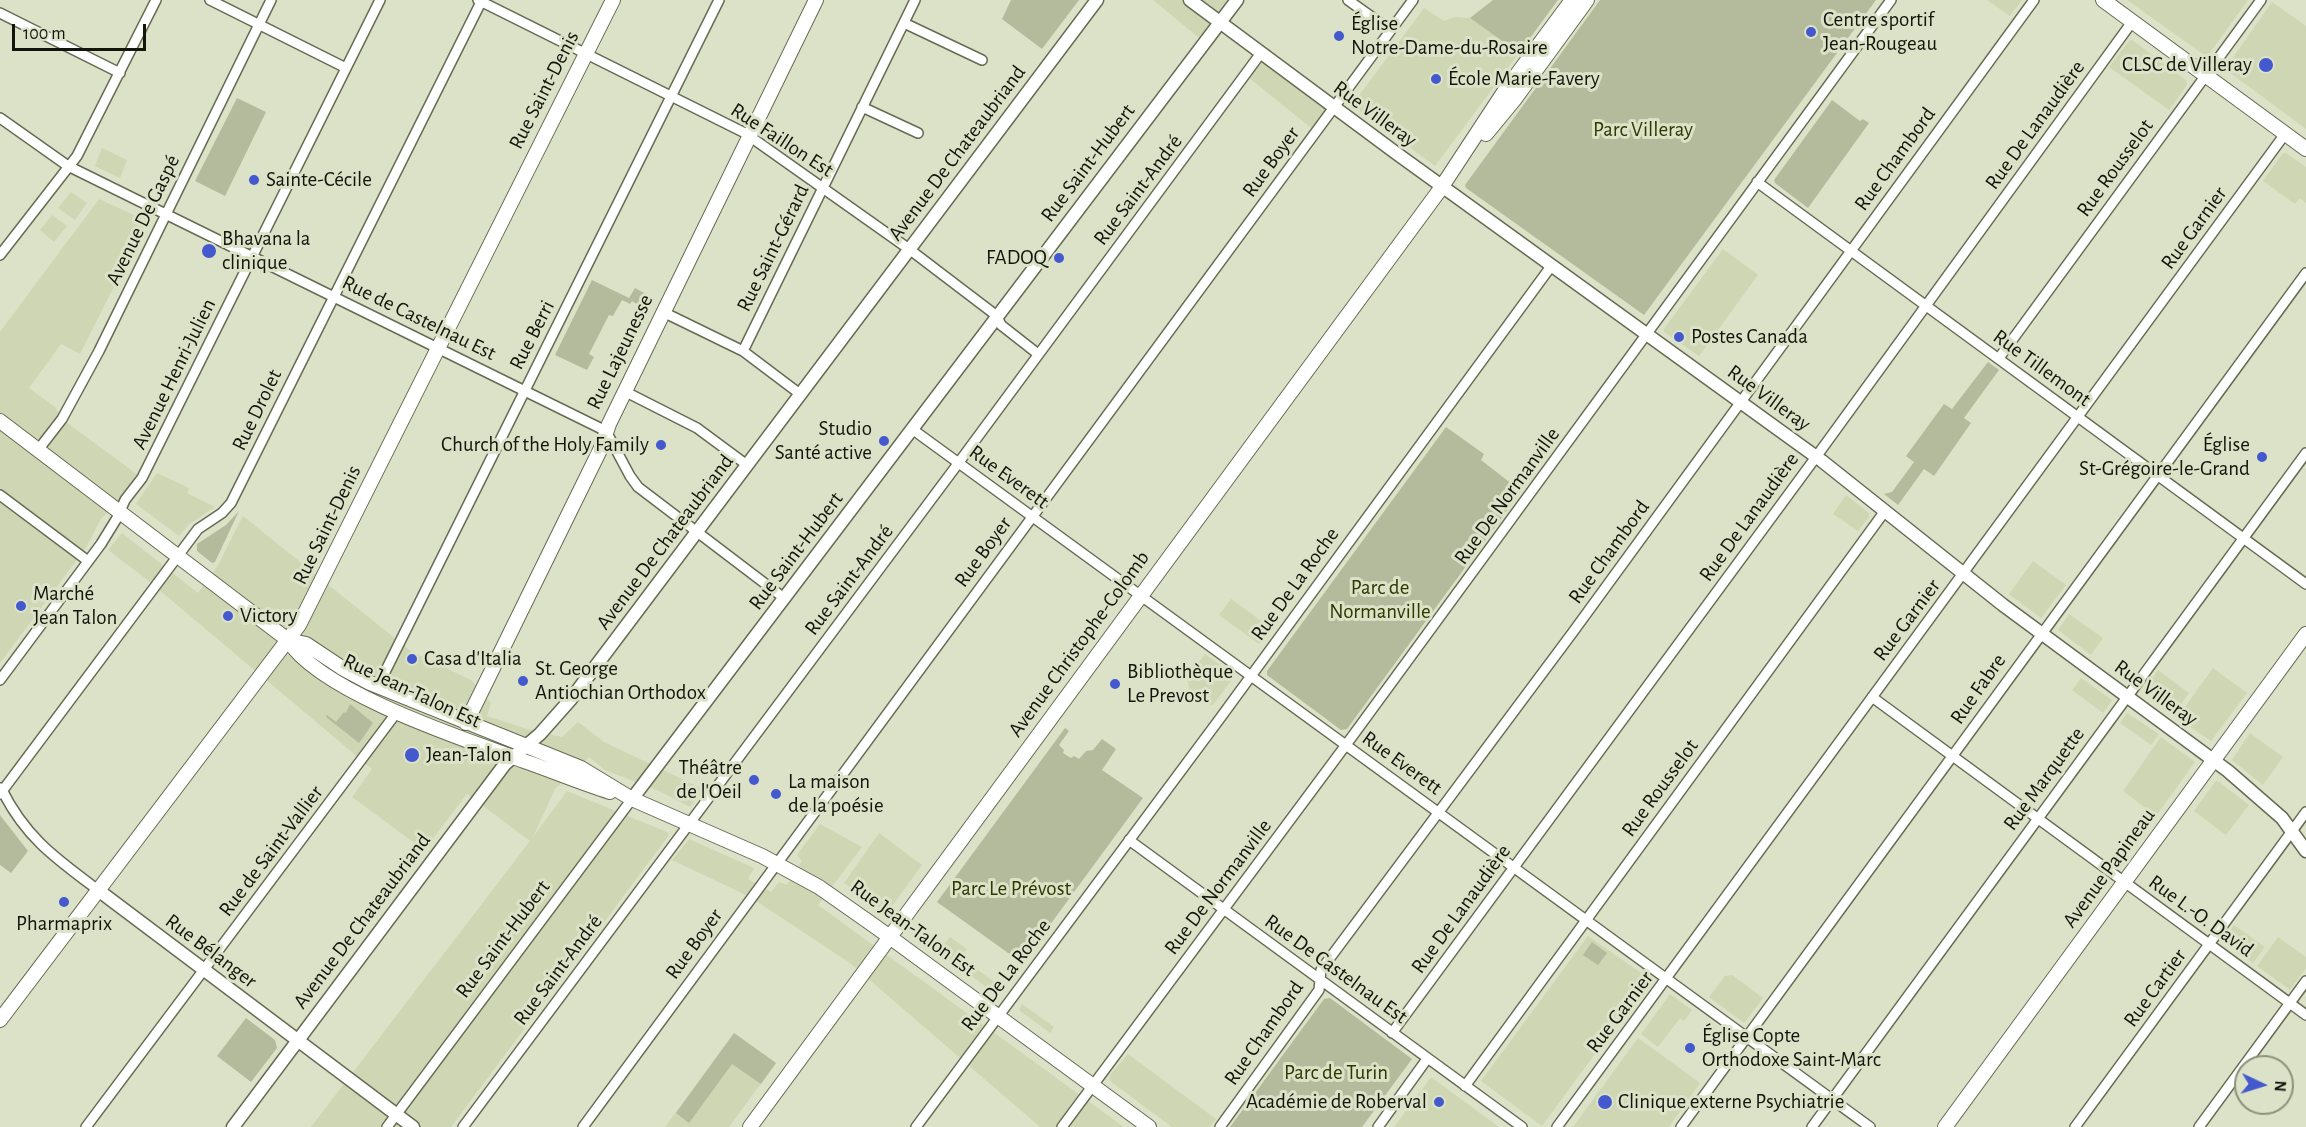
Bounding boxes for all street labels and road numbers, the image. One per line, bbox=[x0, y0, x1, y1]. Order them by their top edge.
street label: Rue Saint-Denis bbox=[503, 27, 585, 153]
street label: Rue De Lanaudière bbox=[1980, 56, 2090, 194]
street label: Avenue De Chateaubriand bbox=[883, 60, 1031, 246]
street label: Rue Villeray bbox=[1328, 75, 1422, 153]
street label: Rue Faillon Est bbox=[726, 97, 838, 183]
street label: Rue Saint-Hubert bbox=[1035, 99, 1141, 227]
street label: Rue Chambord bbox=[1849, 102, 1941, 216]
street label: Rue Rousselot bbox=[2071, 114, 2159, 222]
street label: Rue Boyer bbox=[1237, 122, 1305, 202]
street label: Rue Saint-André bbox=[1088, 130, 1188, 250]
street label: Avenue De Gaspé bbox=[101, 151, 185, 289]
street label: Rue Saint-Gérard bbox=[731, 180, 815, 316]
street label: Rue Garnier bbox=[2156, 182, 2232, 274]
street label: Rue de Castelnau Est bbox=[338, 270, 500, 366]
street label: Rue Lajeunesse bbox=[581, 290, 659, 414]
street label: Avenue Henri-Julien bbox=[127, 295, 221, 453]
street label: Rue Berri bbox=[504, 296, 560, 374]
street label: Rue Tillemont bbox=[1988, 324, 2096, 412]
street label: Rue Villeray bbox=[1722, 359, 1816, 437]
street label: Rue Drolet bbox=[227, 365, 287, 455]
street label: Rue De Normanville bbox=[1449, 423, 1565, 569]
street label: Rue Everett bbox=[964, 440, 1054, 514]
street label: Rue De Lanaudière bbox=[1694, 448, 1804, 586]
street label: Avenue De Chateaubriand bbox=[591, 449, 739, 635]
street label: Rue Saint-Denis bbox=[287, 461, 367, 589]
street label: Rue Saint-Hubert bbox=[743, 487, 849, 615]
street label: Rue Chambord bbox=[1563, 495, 1655, 609]
street label: Rue Boyer bbox=[949, 512, 1017, 592]
street label: Rue Saint-André bbox=[799, 520, 899, 640]
street label: Rue De La Roche bbox=[1246, 523, 1344, 645]
street label: Avenue Christophe-Colomb bbox=[1003, 546, 1155, 742]
street label: Rue Garnier bbox=[1868, 574, 1946, 666]
street label: Rue Jean-Talon Est bbox=[339, 648, 485, 734]
street label: Rue Fabre bbox=[1945, 649, 2011, 729]
street label: Rue Villeray bbox=[2109, 654, 2203, 732]
street label: Rue Marquette bbox=[1998, 722, 2090, 836]
street label: Rue Everett bbox=[1357, 726, 1447, 800]
street label: Rue Rousselot bbox=[1616, 734, 1704, 842]
street label: Rue de Saint-Vallier bbox=[213, 780, 329, 922]
street label: Avenue Papineau bbox=[2057, 803, 2161, 933]
street label: Rue De Normanville bbox=[1159, 814, 1277, 960]
street label: Avenue De Chateaubriand bbox=[288, 828, 436, 1014]
street label: Rue De Lanaudière bbox=[1406, 840, 1516, 978]
street label: Rue L.-O. David bbox=[2144, 869, 2258, 963]
street label: Rue Jean-Talon Est bbox=[845, 874, 981, 982]
street label: Rue Saint-Hubert bbox=[450, 875, 556, 1003]
street label: Rue Boyer bbox=[660, 904, 728, 984]
street label: Rue Bélanger bbox=[160, 908, 262, 994]
street label: Rue De Castelnau Est bbox=[1260, 909, 1412, 1029]
street label: Rue Saint-André bbox=[508, 910, 608, 1030]
street label: Rue De La Roche bbox=[956, 914, 1056, 1036]
street label: Rue Cartier bbox=[2118, 944, 2192, 1032]
street label: Rue Garnier bbox=[1581, 966, 1659, 1058]
street label: Rue Chambord bbox=[1219, 976, 1309, 1090]

